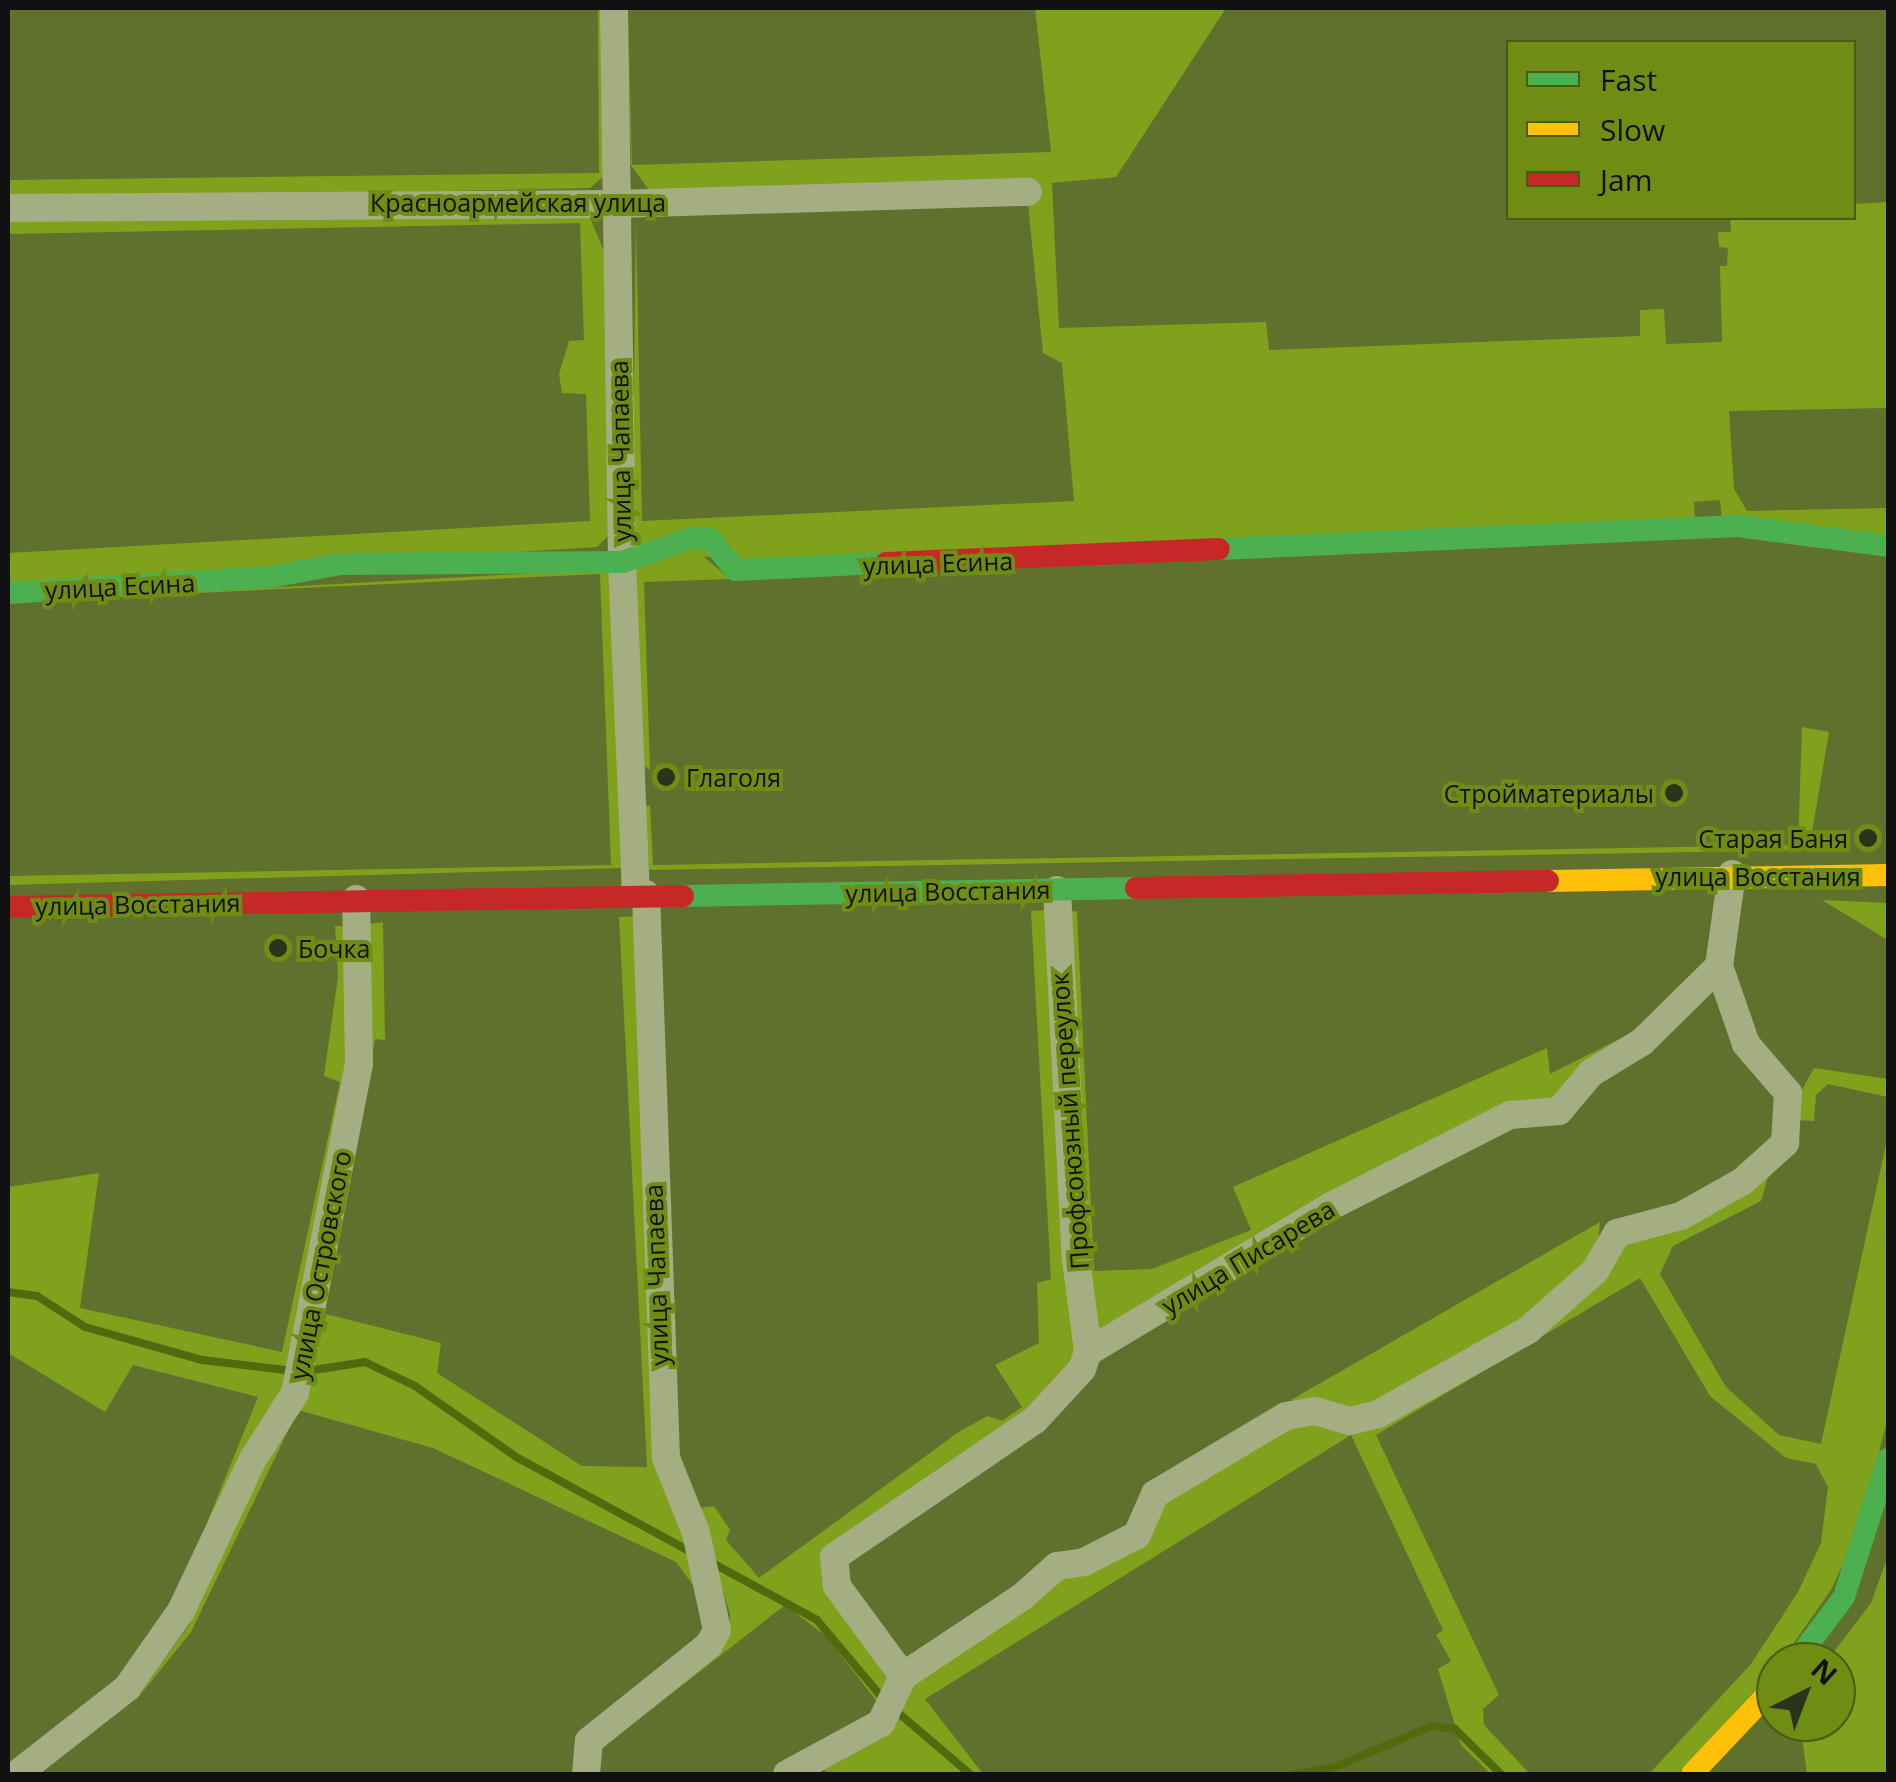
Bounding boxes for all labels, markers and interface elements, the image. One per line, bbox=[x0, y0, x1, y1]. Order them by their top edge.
legend bbox=[1506, 40, 1856, 220]
text: Fast bbox=[1600, 59, 1657, 100]
text: Slow bbox=[1600, 109, 1665, 150]
text: Jam bbox=[1600, 159, 1653, 200]
street label: Красноармейская улица bbox=[370, 187, 666, 217]
street label: улица Чапаева bbox=[603, 360, 637, 542]
street label: улица Есина bbox=[862, 545, 1014, 581]
street label: улица Есина bbox=[44, 567, 196, 605]
place label: Глаголя bbox=[686, 762, 781, 792]
marker: Глаголя bbox=[655, 766, 677, 788]
place label: Стройматериалы bbox=[1444, 778, 1654, 808]
marker: Стройматериалы bbox=[1663, 782, 1685, 804]
place label: Старая Баня bbox=[1698, 823, 1848, 853]
marker: Старая Баня bbox=[1857, 827, 1879, 849]
street label: улица Восстания bbox=[1655, 861, 1861, 891]
street label: улица Восстания bbox=[845, 874, 1051, 908]
street label: улица Восстания bbox=[35, 887, 241, 921]
place label: Бочка bbox=[298, 933, 370, 963]
marker: Бочка bbox=[267, 937, 289, 959]
street label: Профсоюзный переулок bbox=[1044, 972, 1094, 1270]
street label: улица Островского bbox=[283, 1148, 357, 1382]
street label: улица Чапаева bbox=[638, 1184, 674, 1366]
street label: улица Писарева bbox=[1156, 1194, 1340, 1320]
north arrow bbox=[1756, 1642, 1856, 1742]
text: N bbox=[1804, 1649, 1846, 1693]

